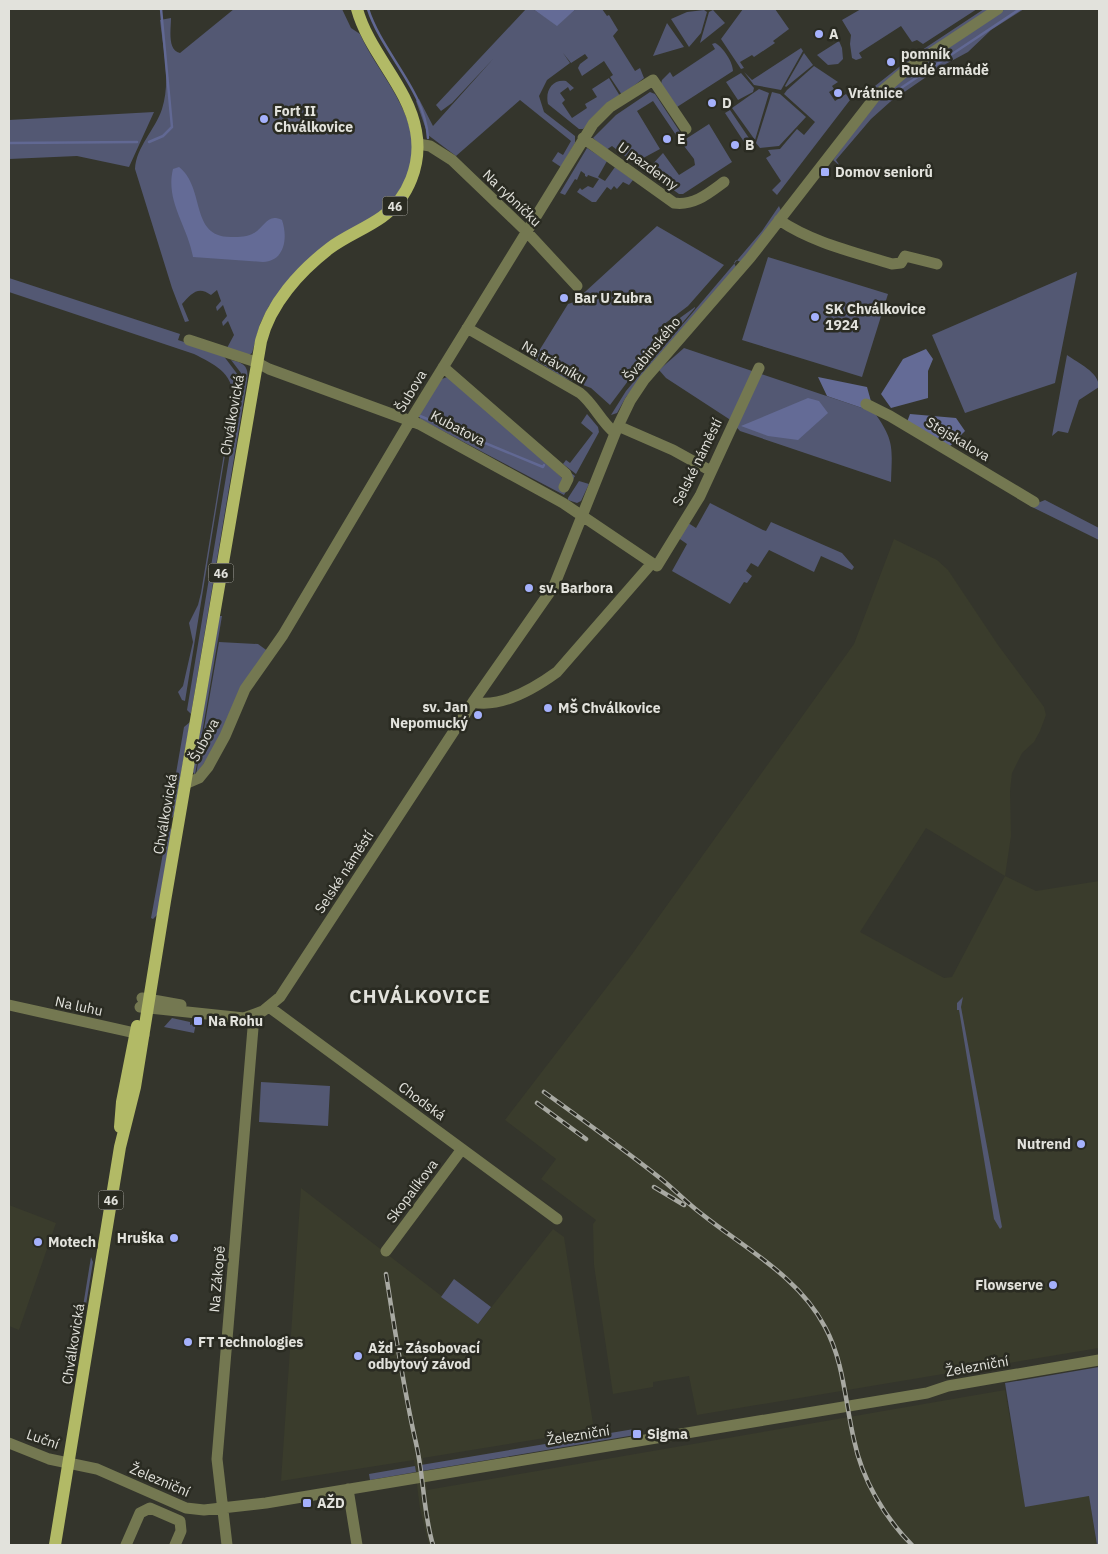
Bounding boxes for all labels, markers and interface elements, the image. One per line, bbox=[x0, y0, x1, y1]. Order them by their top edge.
place label: A bbox=[829, 25, 839, 43]
marker: A bbox=[813, 28, 825, 40]
place label: pomník Rudé armádě bbox=[901, 45, 989, 79]
marker: pomník Rudé armádě bbox=[885, 56, 897, 68]
place label: Vrátnice bbox=[848, 84, 903, 102]
marker: Vrátnice bbox=[832, 87, 844, 99]
place label: D bbox=[722, 94, 732, 112]
marker: D bbox=[706, 97, 718, 109]
place label: Fort II Chválkovice bbox=[274, 102, 353, 136]
marker: Fort II Chválkovice bbox=[258, 113, 270, 125]
place label: E bbox=[677, 130, 686, 148]
marker: E bbox=[661, 133, 673, 145]
place label: B bbox=[745, 136, 754, 154]
street label: U pazderny bbox=[614, 138, 682, 194]
marker: B bbox=[729, 139, 741, 151]
place label: Domov seniorů bbox=[835, 163, 933, 181]
street label: Na rybníčku bbox=[479, 166, 545, 230]
marker: Domov seniorů bbox=[819, 166, 831, 178]
road number: 46 bbox=[382, 197, 408, 216]
place label: Bar U Zubra bbox=[574, 289, 652, 307]
marker: Bar U Zubra bbox=[558, 292, 570, 304]
place label: SK Chválkovice 1924 bbox=[825, 300, 926, 334]
marker: SK Chválkovice 1924 bbox=[809, 311, 821, 323]
street label: Švabinského bbox=[619, 312, 685, 385]
street label: Na trávníku bbox=[519, 336, 589, 388]
street label: Šubova bbox=[391, 366, 431, 415]
street label: Chválkovická bbox=[216, 373, 248, 457]
street label: Kubatova bbox=[428, 406, 489, 450]
street label: Stejskalova bbox=[923, 413, 994, 465]
street label: Selské náměstí bbox=[668, 415, 726, 509]
road number: 46 bbox=[208, 564, 234, 582]
place label: sv. Barbora bbox=[539, 579, 613, 597]
marker: sv. Barbora bbox=[523, 582, 535, 594]
place label: sv. Jan Nepomucký bbox=[390, 698, 469, 732]
place label: MŠ Chválkovice bbox=[558, 698, 661, 717]
marker: MŠ Chválkovice bbox=[542, 702, 554, 714]
marker: sv. Jan Nepomucký bbox=[472, 709, 484, 721]
street label: Šubova bbox=[184, 714, 223, 765]
street label: Chválkovická bbox=[149, 772, 181, 856]
street label: Selské náměstí bbox=[311, 827, 378, 917]
district label: CHVÁLKOVICE bbox=[349, 984, 491, 1008]
street label: Na luhu bbox=[53, 992, 105, 1020]
place label: Na Rohu bbox=[208, 1012, 263, 1030]
marker: Na Rohu bbox=[192, 1015, 204, 1027]
street label: Chodská bbox=[395, 1078, 450, 1125]
place label: Nutrend bbox=[1017, 1135, 1071, 1153]
marker: Nutrend bbox=[1075, 1138, 1087, 1150]
street label: Skopalíkova bbox=[382, 1155, 442, 1226]
road number: 46 bbox=[98, 1190, 124, 1210]
place label: Hruška bbox=[117, 1229, 164, 1247]
marker: Hruška bbox=[168, 1232, 180, 1244]
place label: Motech bbox=[48, 1233, 96, 1251]
marker: Motech bbox=[32, 1236, 44, 1248]
street label: Na Zákopě bbox=[205, 1245, 229, 1313]
place label: Flowserve bbox=[975, 1276, 1043, 1294]
marker: Flowserve bbox=[1047, 1279, 1059, 1291]
street label: Chválkovická bbox=[58, 1302, 88, 1386]
place label: FT Technologies bbox=[198, 1333, 303, 1351]
marker: FT Technologies bbox=[182, 1336, 194, 1348]
place label: Ažd - Zásobovací odbytový závod bbox=[368, 1339, 481, 1373]
marker: Ažd - Zásobovací odbytový závod bbox=[352, 1350, 364, 1362]
street label: Železniční bbox=[944, 1351, 1010, 1380]
street label: Železniční bbox=[545, 1420, 611, 1449]
street label: Luční bbox=[24, 1425, 62, 1453]
place label: Sigma bbox=[647, 1425, 688, 1443]
marker: Sigma bbox=[631, 1428, 643, 1440]
street label: Železniční bbox=[127, 1458, 194, 1501]
place label: AŽD bbox=[317, 1493, 345, 1512]
marker: AŽD bbox=[301, 1497, 313, 1509]

